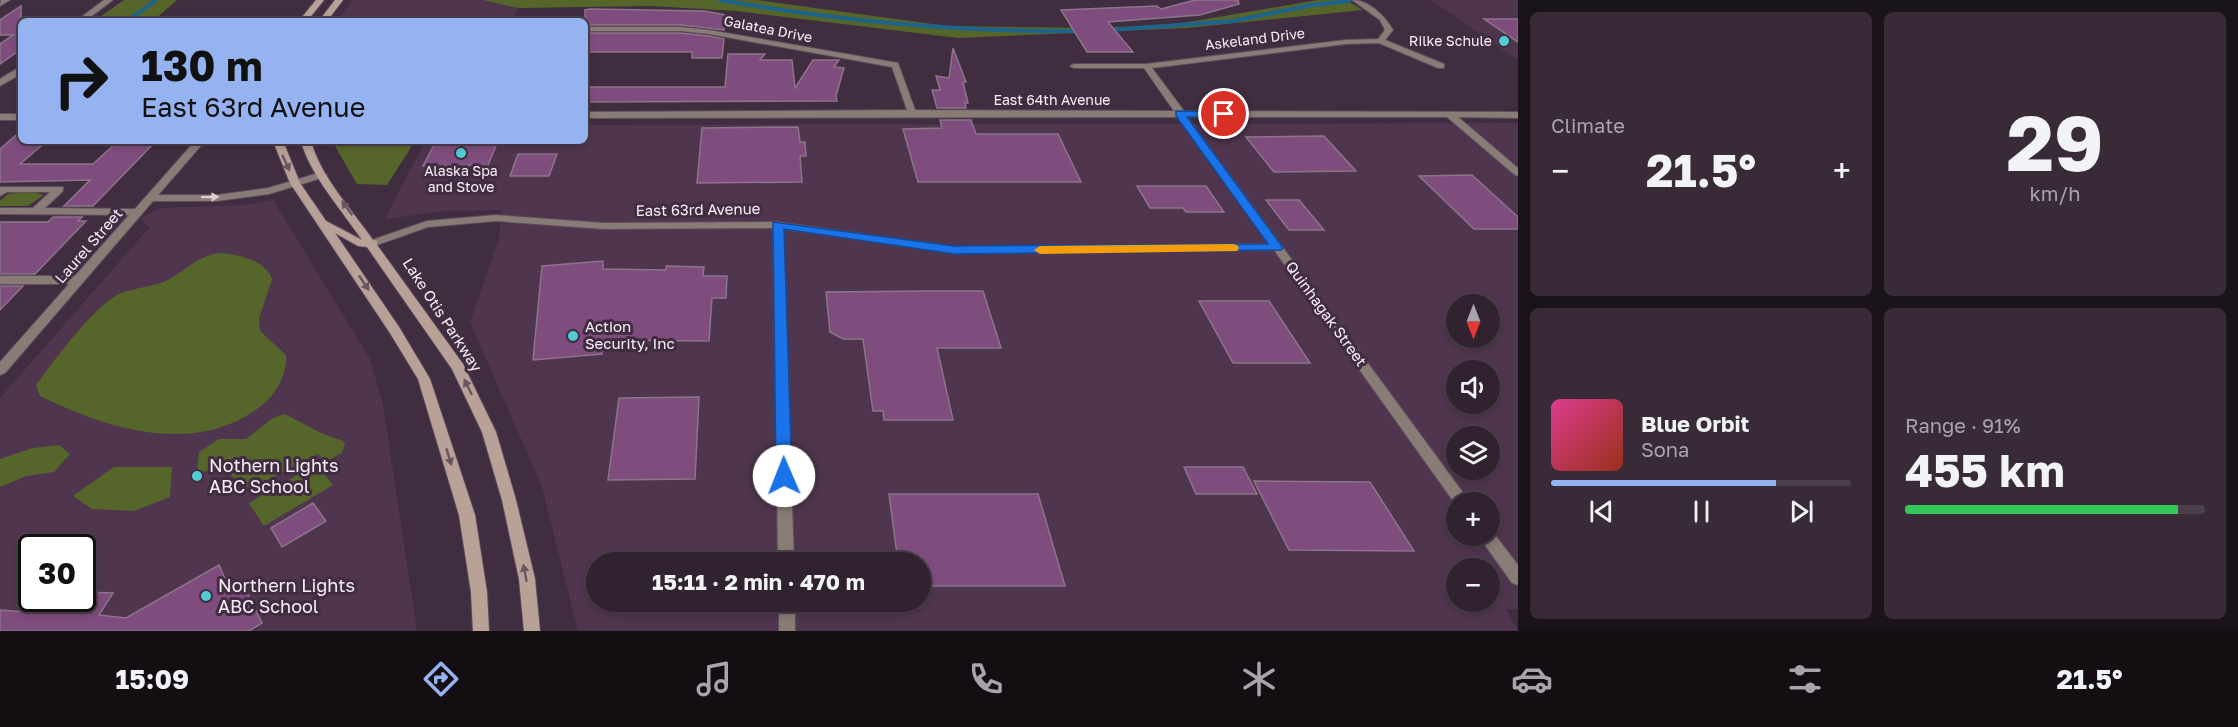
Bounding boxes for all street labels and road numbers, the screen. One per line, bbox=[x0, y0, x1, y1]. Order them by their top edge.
street label: Galatea Drive bbox=[722, 12, 814, 45]
street label: Askeland Drive bbox=[1204, 24, 1306, 53]
street label: East 64th Avenue bbox=[994, 91, 1110, 108]
street label: East 63rd Avenue bbox=[636, 199, 761, 219]
street label: Laurel Street bbox=[51, 204, 126, 287]
street label: Lake Otis Parkway bbox=[399, 254, 487, 375]
street label: Quinhagak Street bbox=[1283, 257, 1371, 369]

